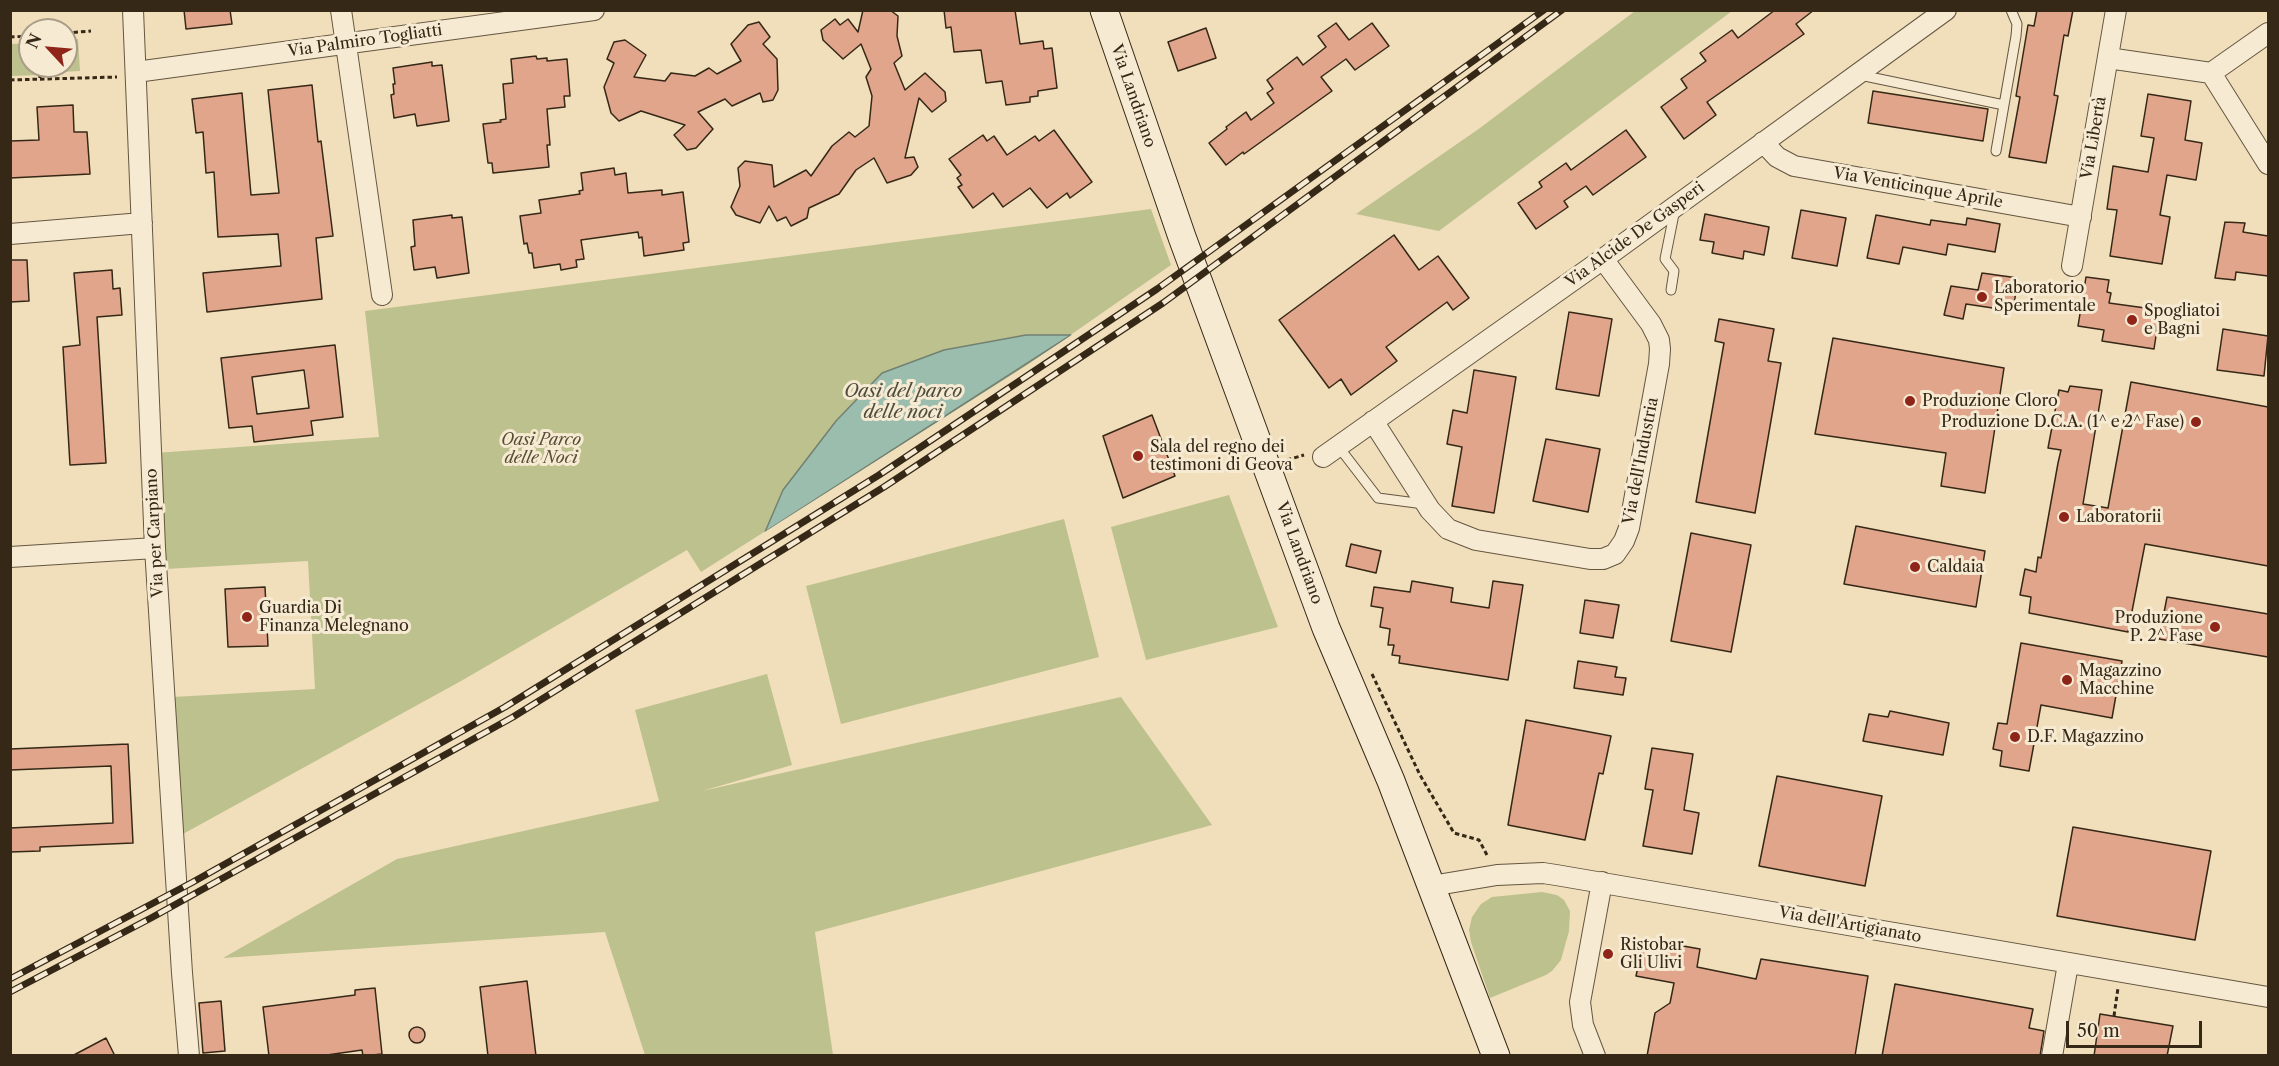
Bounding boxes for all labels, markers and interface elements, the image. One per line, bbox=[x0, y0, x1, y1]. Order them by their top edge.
north arrow bbox=[18, 18, 78, 78]
street label: Via Palmiro Togliatti bbox=[286, 21, 444, 61]
text: N bbox=[22, 30, 46, 52]
street label: Via Landriano bbox=[1106, 42, 1160, 150]
street label: Via Libertà bbox=[2077, 95, 2111, 181]
street label: Via Venticinque Aprile bbox=[1832, 164, 2004, 212]
street label: Via Alcide De Gasperi bbox=[1562, 178, 1708, 292]
place label: Laboratorio Sperimentale bbox=[1994, 278, 2096, 316]
marker: Laboratorio Sperimentale bbox=[1975, 290, 1989, 304]
place label: Spogliatoi e Bagni bbox=[2144, 301, 2220, 339]
marker: Spogliatoi e Bagni bbox=[2125, 313, 2139, 327]
water label: Oasi del parco delle noci bbox=[844, 381, 962, 424]
place label: Produzione Cloro bbox=[1922, 391, 2058, 411]
marker: Produzione Cloro bbox=[1903, 394, 1917, 408]
street label: Via dell'Industria bbox=[1619, 396, 1663, 526]
place label: Produzione D.C.A. (1^ e 2^ Fase) bbox=[1941, 412, 2184, 432]
marker: Produzione D.C.A. (1^ e 2^ Fase) bbox=[2189, 415, 2203, 429]
park label: Oasi Parco delle Noci bbox=[501, 430, 581, 468]
place label: Sala del regno dei testimoni di Geova bbox=[1150, 437, 1293, 475]
marker: Sala del regno dei testimoni di Geova bbox=[1131, 449, 1145, 463]
street label: Via per Carpiano bbox=[142, 468, 168, 598]
street label: Via Landriano bbox=[1272, 499, 1326, 607]
place label: Laboratorii bbox=[2076, 507, 2161, 527]
marker: Laboratorii bbox=[2057, 510, 2071, 524]
place label: Caldaia bbox=[1927, 557, 1984, 577]
marker: Caldaia bbox=[1908, 560, 1922, 574]
place label: Guardia Di Finanza Melegnano bbox=[259, 598, 409, 636]
place label: Produzione P. 2^ Fase bbox=[2115, 608, 2203, 646]
marker: Guardia Di Finanza Melegnano bbox=[240, 610, 254, 624]
marker: Produzione P. 2^ Fase bbox=[2208, 620, 2222, 634]
place label: Magazzino Macchine bbox=[2079, 661, 2161, 699]
marker: Magazzino Macchine bbox=[2060, 673, 2074, 687]
place label: D.F. Magazzino bbox=[2027, 727, 2144, 747]
marker: D.F. Magazzino bbox=[2008, 730, 2022, 744]
street label: Via dell'Artigianato bbox=[1777, 903, 1923, 947]
place label: Ristobar Gli Ulivi bbox=[1620, 935, 1684, 973]
marker: Ristobar Gli Ulivi bbox=[1601, 947, 1615, 961]
scale bar bbox=[2069, 1009, 2206, 1047]
text: 50 m bbox=[2077, 1020, 2120, 1042]

